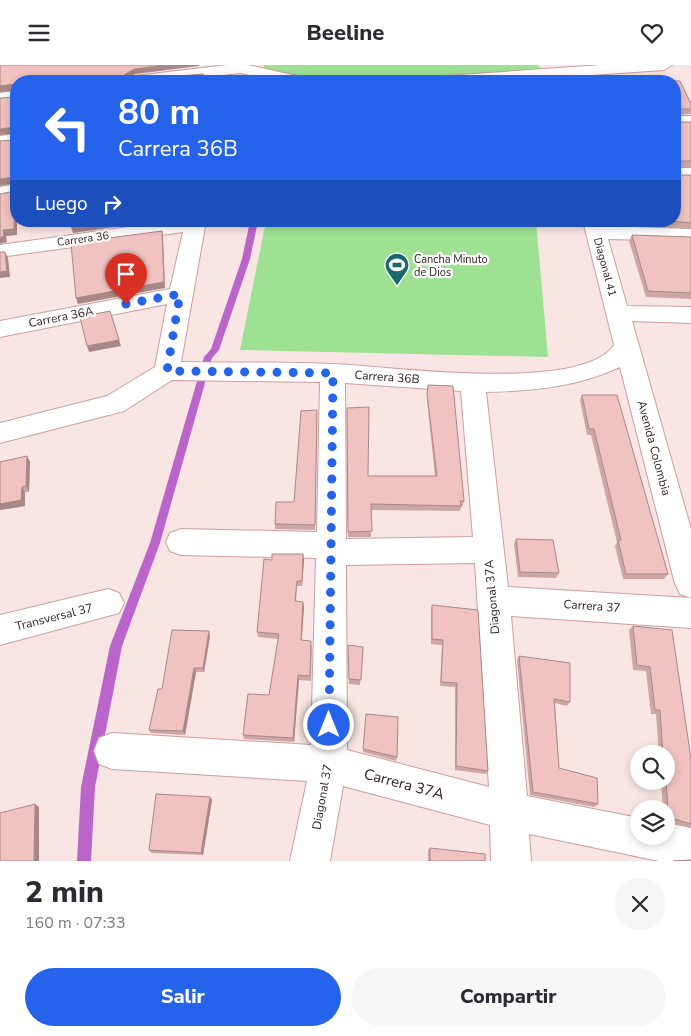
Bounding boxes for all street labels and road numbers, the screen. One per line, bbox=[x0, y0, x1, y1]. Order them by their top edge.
street label: Carrera 36 bbox=[56, 228, 110, 250]
street label: Diagonal 41 bbox=[590, 236, 620, 298]
street label: Carrera 36A bbox=[27, 303, 95, 331]
street label: Carrera 36B bbox=[354, 367, 420, 387]
street label: Avenida Colombia bbox=[634, 399, 674, 497]
street label: Diagonal 37A bbox=[481, 559, 503, 635]
street label: Carrera 37 bbox=[563, 596, 621, 616]
street label: Transversal 37 bbox=[14, 600, 94, 634]
street label: Diagonal 37 bbox=[308, 763, 336, 831]
street label: Carrera 37A bbox=[362, 764, 446, 804]

